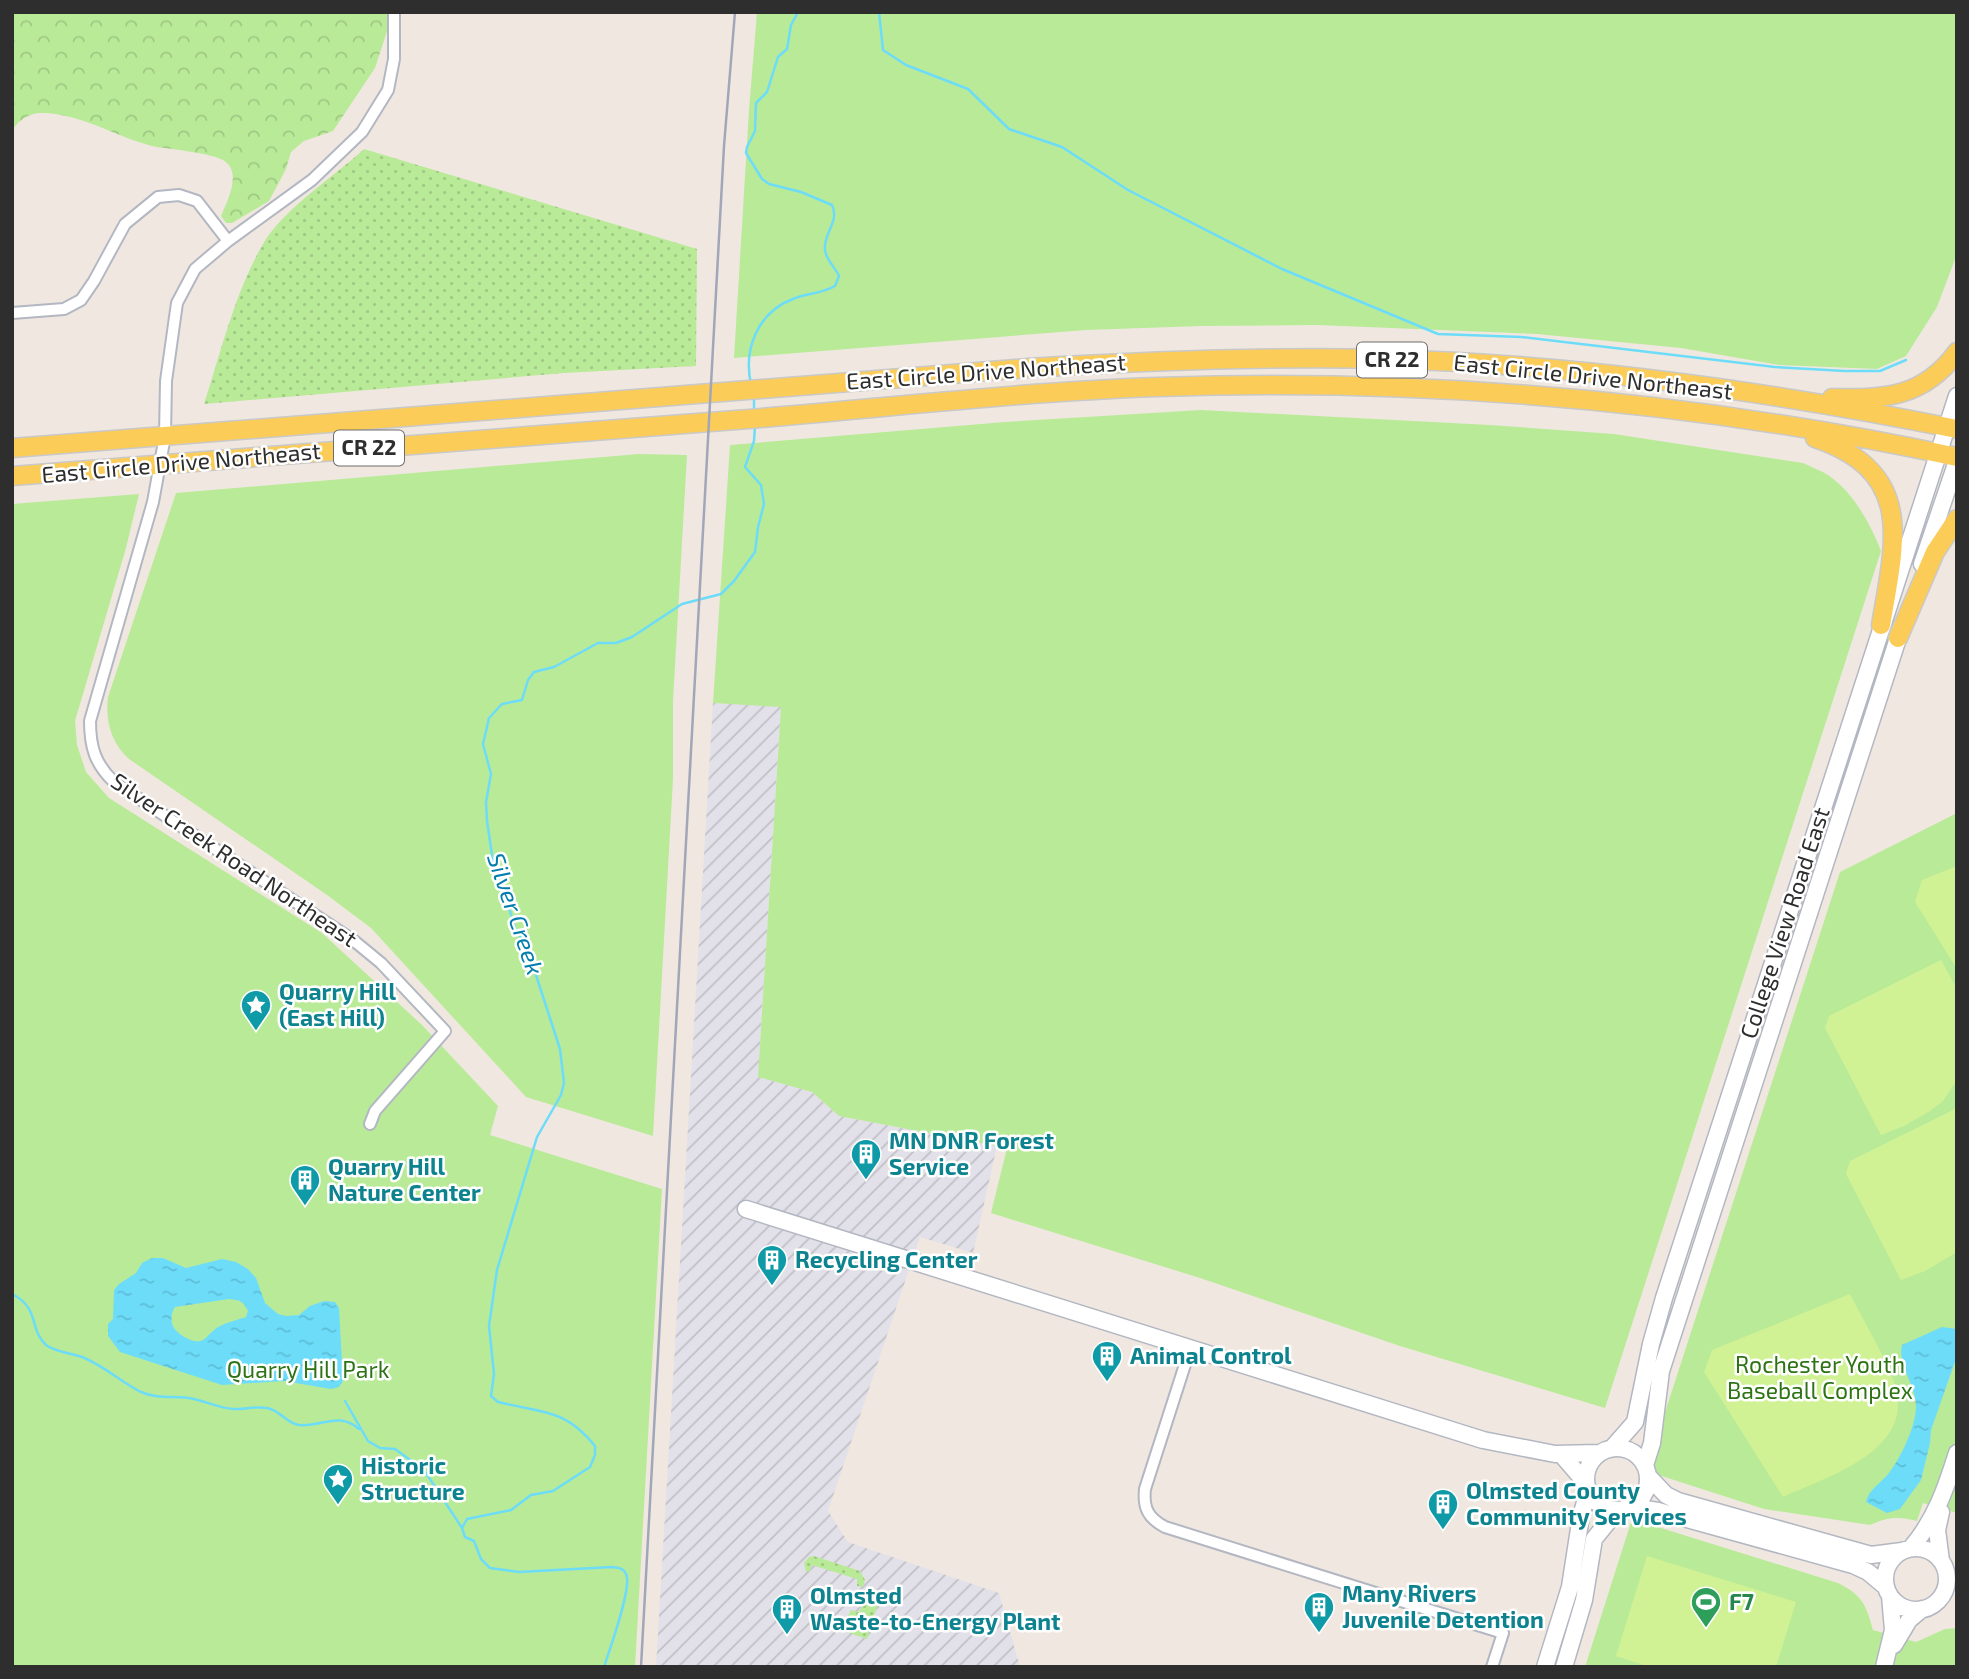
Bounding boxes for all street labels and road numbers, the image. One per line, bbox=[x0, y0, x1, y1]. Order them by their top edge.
road number: CR 22 bbox=[1357, 342, 1427, 378]
street label: East Circle Drive Northeast bbox=[845, 347, 1127, 395]
street label: East Circle Drive Northeast bbox=[1452, 347, 1734, 405]
road number: CR 22 bbox=[334, 430, 404, 466]
street label: East Circle Drive Northeast bbox=[40, 436, 322, 488]
street label: Silver Creek Road Northeast bbox=[106, 766, 363, 952]
street label: College View Road East bbox=[1733, 803, 1835, 1042]

